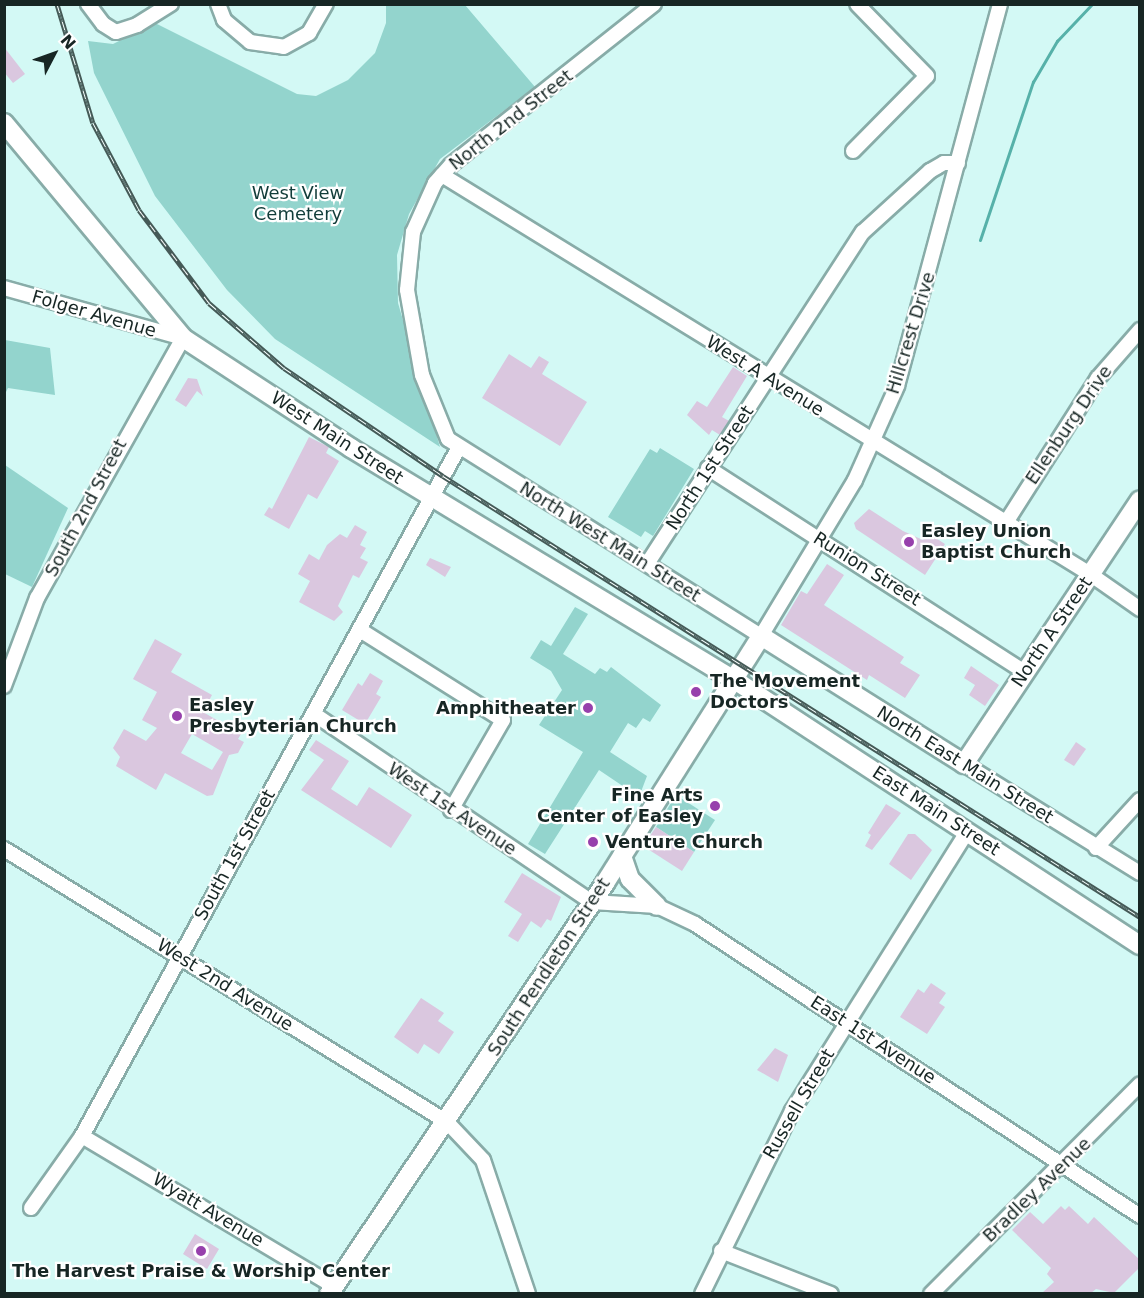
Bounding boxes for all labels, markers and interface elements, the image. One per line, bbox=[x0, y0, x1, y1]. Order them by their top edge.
north arrow bbox=[24, 24, 84, 84]
text: N bbox=[56, 31, 80, 53]
street label: North 2nd Street bbox=[445, 65, 577, 175]
park label: West View Cemetery bbox=[252, 183, 344, 226]
street label: Hillcrest Drive bbox=[882, 269, 940, 397]
street label: Folger Avenue bbox=[29, 286, 159, 342]
street label: West A Avenue bbox=[702, 331, 828, 421]
street label: Ellenburg Drive bbox=[1021, 361, 1117, 489]
street label: West Main Street bbox=[267, 387, 407, 489]
street label: North 1st Street bbox=[662, 402, 758, 534]
street label: South 2nd Street bbox=[41, 436, 131, 580]
street label: North West Main Street bbox=[515, 477, 705, 607]
place label: Easley Union Baptist Church bbox=[921, 521, 1071, 564]
street label: Runion Street bbox=[809, 527, 925, 611]
marker: Easley Union Baptist Church bbox=[902, 535, 916, 549]
street label: North A Street bbox=[1007, 573, 1097, 691]
place label: The Movement Doctors bbox=[710, 671, 860, 714]
marker: The Movement Doctors bbox=[687, 683, 705, 701]
place label: Easley Presbyterian Church bbox=[189, 695, 397, 738]
place label: Amphitheater bbox=[436, 697, 576, 719]
marker: Amphitheater bbox=[581, 701, 595, 715]
street label: North East Main Street bbox=[873, 702, 1057, 828]
marker: Easley Presbyterian Church bbox=[170, 709, 184, 723]
street label: West 1st Avenue bbox=[384, 758, 520, 860]
street label: East Main Street bbox=[868, 762, 1004, 860]
place label: Fine Arts Center of Easley bbox=[537, 785, 703, 828]
street label: South 1st Street bbox=[190, 786, 280, 924]
marker: Fine Arts Center of Easley bbox=[708, 799, 722, 813]
place label: Venture Church bbox=[605, 831, 763, 853]
marker: Venture Church bbox=[586, 835, 600, 849]
street label: South Pendleton Street bbox=[483, 874, 615, 1060]
street label: West 2nd Avenue bbox=[153, 934, 297, 1036]
street label: East 1st Avenue bbox=[806, 991, 940, 1089]
street label: Russell Street bbox=[759, 1045, 839, 1163]
street label: Bradley Avenue bbox=[979, 1133, 1095, 1247]
street label: Wyatt Avenue bbox=[148, 1168, 268, 1252]
marker: The Harvest Praise & Worship Center bbox=[194, 1244, 208, 1258]
place label: The Harvest Praise & Worship Center bbox=[12, 1260, 390, 1282]

